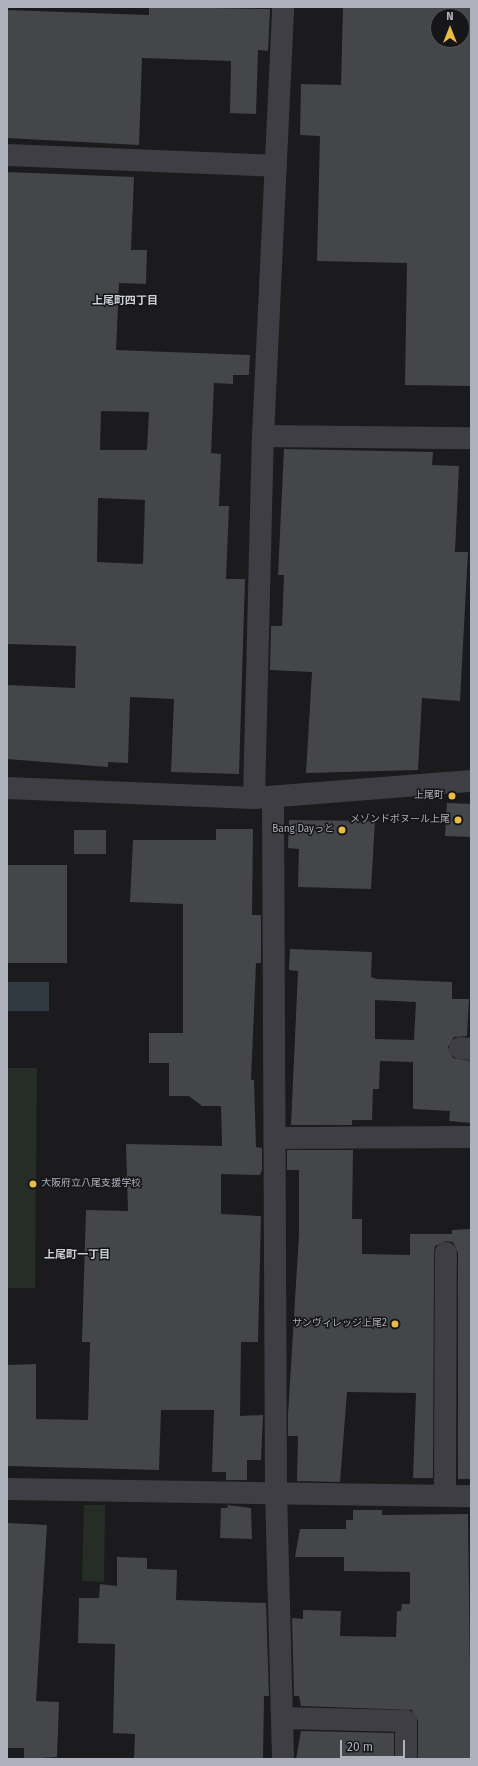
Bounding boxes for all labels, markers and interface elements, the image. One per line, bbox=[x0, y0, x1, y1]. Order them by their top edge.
north arrow bbox=[430, 8, 470, 48]
text: N bbox=[446, 10, 454, 23]
district label: 上尾町四丁目 bbox=[92, 294, 158, 308]
place label: 上尾町 bbox=[414, 790, 444, 802]
marker: 上尾町 bbox=[447, 791, 457, 801]
place label: メゾンドボヌール上尾 bbox=[350, 814, 450, 826]
marker: メゾンドボヌール上尾 bbox=[453, 815, 463, 825]
place label: Bang Dayっと bbox=[272, 824, 334, 836]
marker: Bang Dayっと bbox=[337, 825, 347, 835]
place label: 大阪府立八尾支援学校 bbox=[41, 1178, 141, 1190]
marker: 大阪府立八尾支援学校 bbox=[28, 1179, 38, 1189]
district label: 上尾町一丁目 bbox=[44, 1248, 110, 1262]
place label: サンヴィレッジ上尾2 bbox=[292, 1318, 387, 1330]
marker: サンヴィレッジ上尾2 bbox=[390, 1319, 400, 1329]
scale bar bbox=[342, 1732, 407, 1758]
text: 20 m bbox=[347, 1740, 373, 1754]

